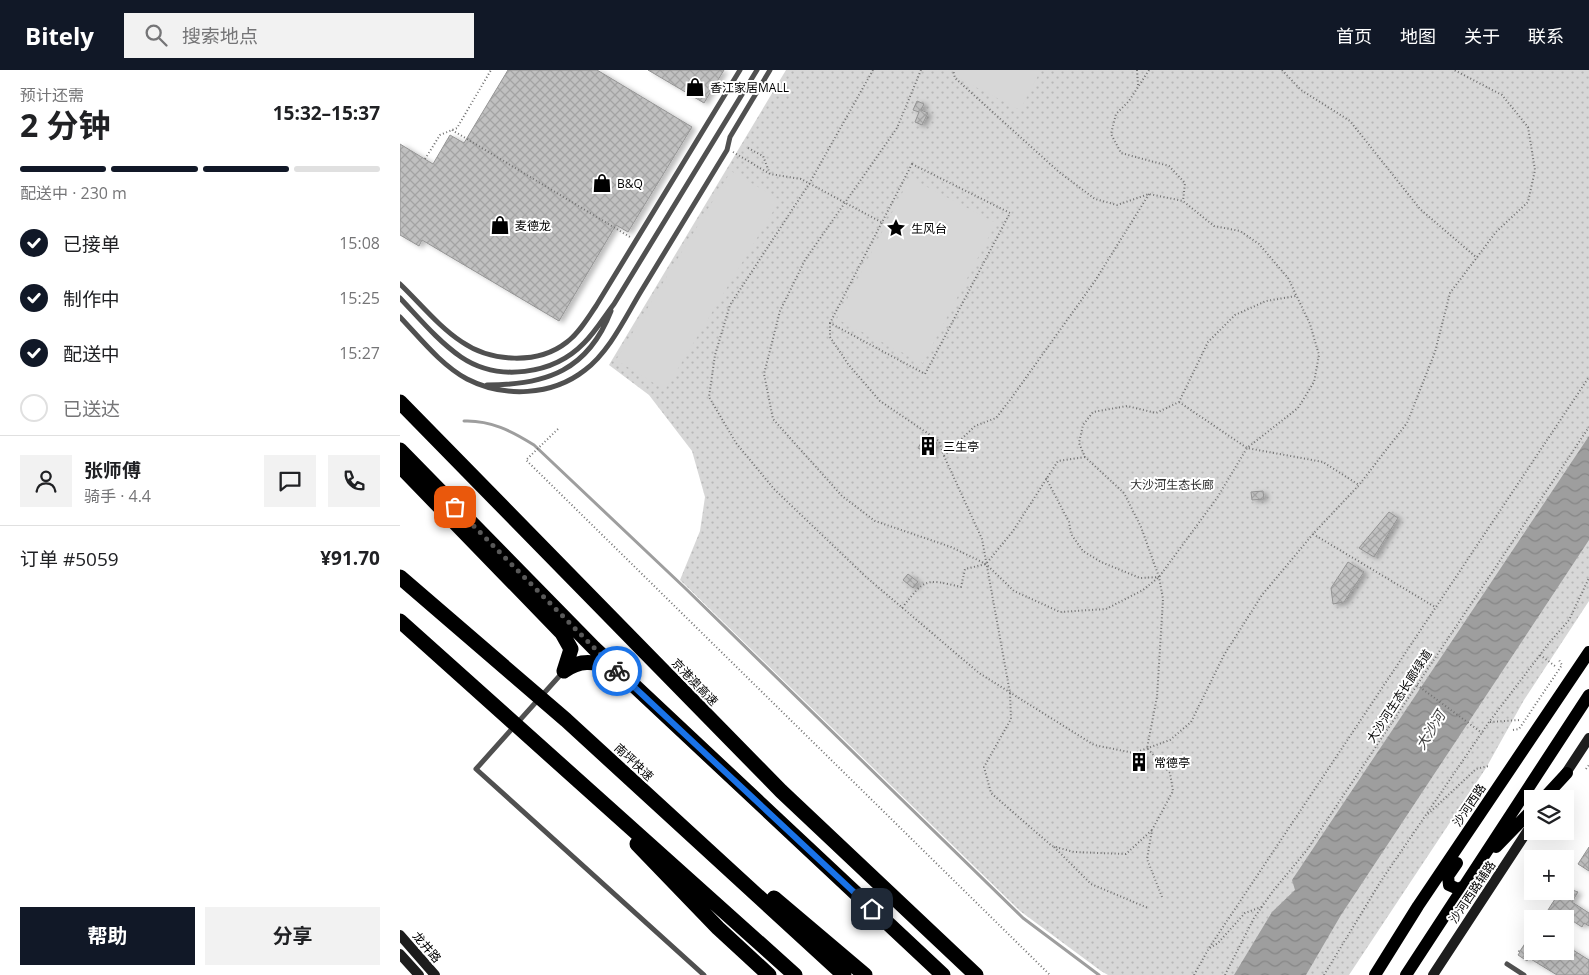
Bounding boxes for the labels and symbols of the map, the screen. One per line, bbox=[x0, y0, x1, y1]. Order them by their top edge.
shop icon: 香江家居MALL bbox=[684, 76, 706, 98]
place label: 香江家居MALL bbox=[710, 79, 789, 96]
shop icon: B&Q bbox=[591, 172, 613, 194]
place label: B&Q bbox=[617, 175, 643, 192]
shop icon: 麦德龙 bbox=[489, 214, 511, 236]
place label: 麦德龙 bbox=[515, 217, 551, 234]
place icon: 生风台 bbox=[885, 217, 907, 239]
place label: 生风台 bbox=[911, 220, 947, 237]
building icon: 三生亭 bbox=[917, 435, 939, 457]
place label: 三生亭 bbox=[943, 438, 979, 455]
park label: 大沙河生态长廊 bbox=[1130, 476, 1214, 493]
pin bbox=[434, 486, 476, 528]
courier bbox=[592, 646, 642, 696]
street label: 大沙河生态长廊绿道 bbox=[1364, 647, 1434, 745]
street label: 京港澳高速 bbox=[668, 655, 722, 709]
water label: 大沙河 bbox=[1412, 708, 1448, 752]
street label: 南坪快速 bbox=[611, 739, 657, 785]
building icon: 常德亭 bbox=[1128, 751, 1150, 773]
place label: 常德亭 bbox=[1154, 754, 1190, 771]
street label: 沙河西路 bbox=[1449, 780, 1489, 830]
street label: 沙河西路辅路 bbox=[1445, 857, 1499, 927]
pin bbox=[851, 888, 893, 930]
street label: 龙井路 bbox=[409, 928, 445, 966]

